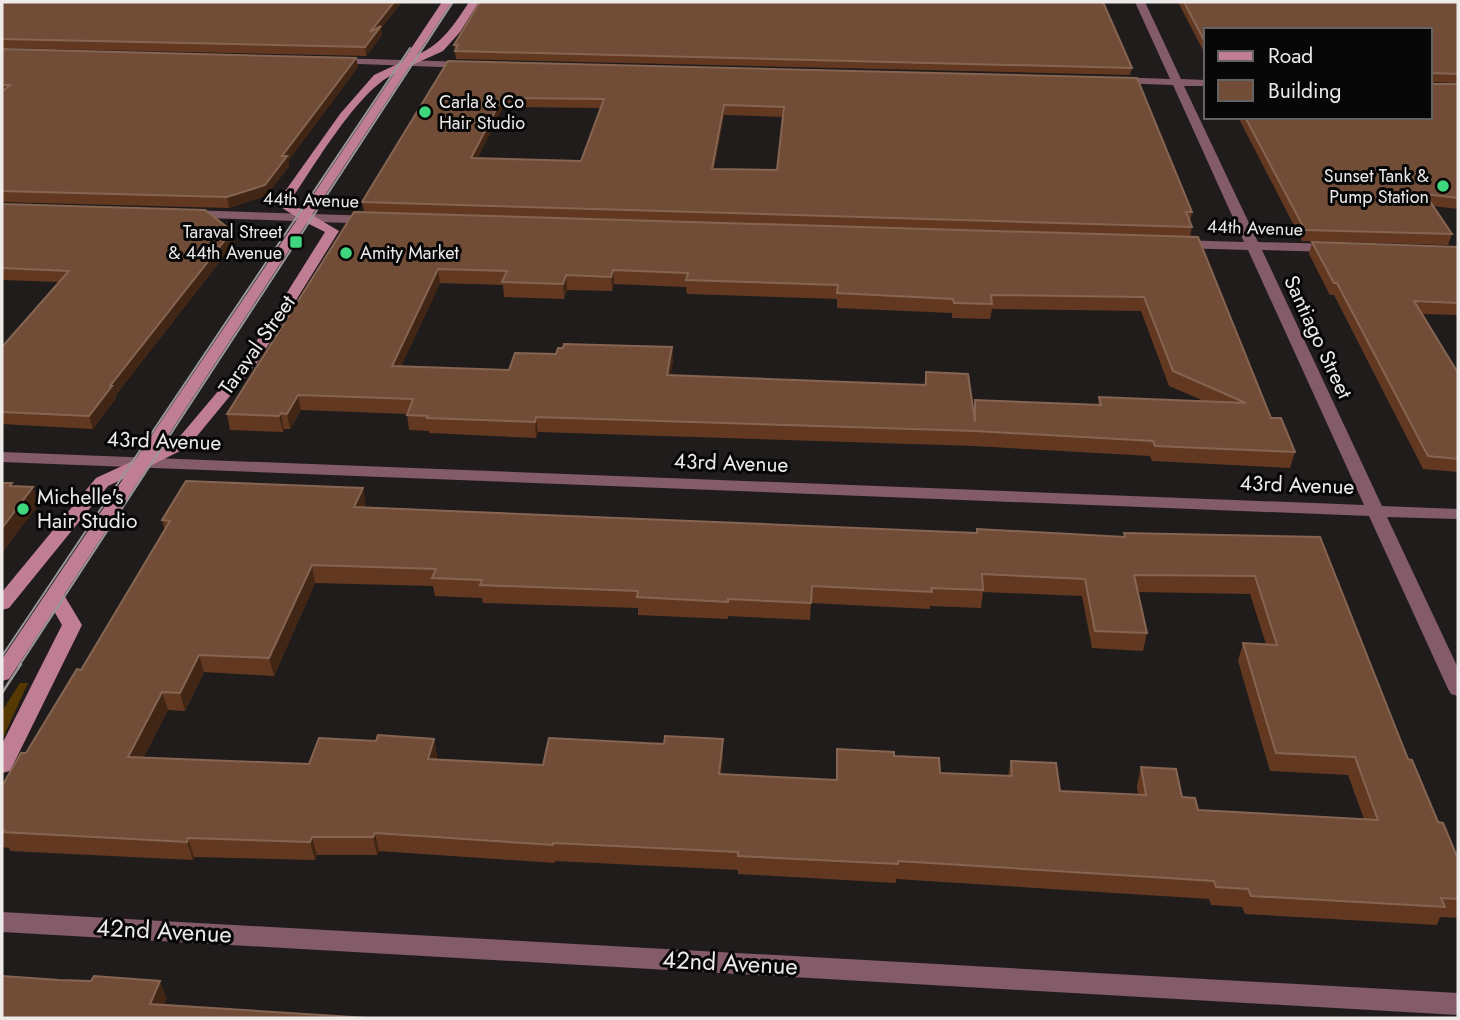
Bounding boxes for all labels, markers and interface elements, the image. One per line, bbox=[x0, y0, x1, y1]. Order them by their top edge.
legend bbox=[1204, 28, 1432, 119]
text: Road bbox=[1268, 41, 1313, 71]
text: Building bbox=[1268, 76, 1341, 106]
place label: Carla & Co Hair Studio bbox=[439, 89, 525, 136]
marker: Carla & Co Hair Studio bbox=[417, 104, 433, 120]
place label: Sunset Tank & Pump Station bbox=[1324, 163, 1429, 210]
marker: Sunset Tank & Pump Station bbox=[1435, 178, 1451, 194]
street label: 44th Avenue bbox=[262, 185, 360, 215]
street label: 44th Avenue bbox=[1206, 213, 1304, 243]
place label: Taraval Street & 44th Avenue bbox=[168, 219, 283, 266]
marker: Taraval Street & 44th Avenue bbox=[288, 234, 304, 250]
place label: Amity Market bbox=[360, 240, 460, 266]
marker: Amity Market bbox=[338, 245, 354, 261]
street label: Santiago Street bbox=[1276, 270, 1360, 404]
street label: Taraval Street bbox=[212, 289, 302, 401]
street label: 43rd Avenue bbox=[106, 424, 222, 458]
street label: 43rd Avenue bbox=[673, 446, 789, 480]
street label: 43rd Avenue bbox=[1239, 468, 1355, 502]
place label: Michelle's Hair Studio bbox=[37, 482, 138, 536]
marker: Michelle's Hair Studio bbox=[15, 501, 31, 517]
street label: 42nd Avenue bbox=[95, 909, 233, 952]
street label: 42nd Avenue bbox=[661, 941, 799, 984]

